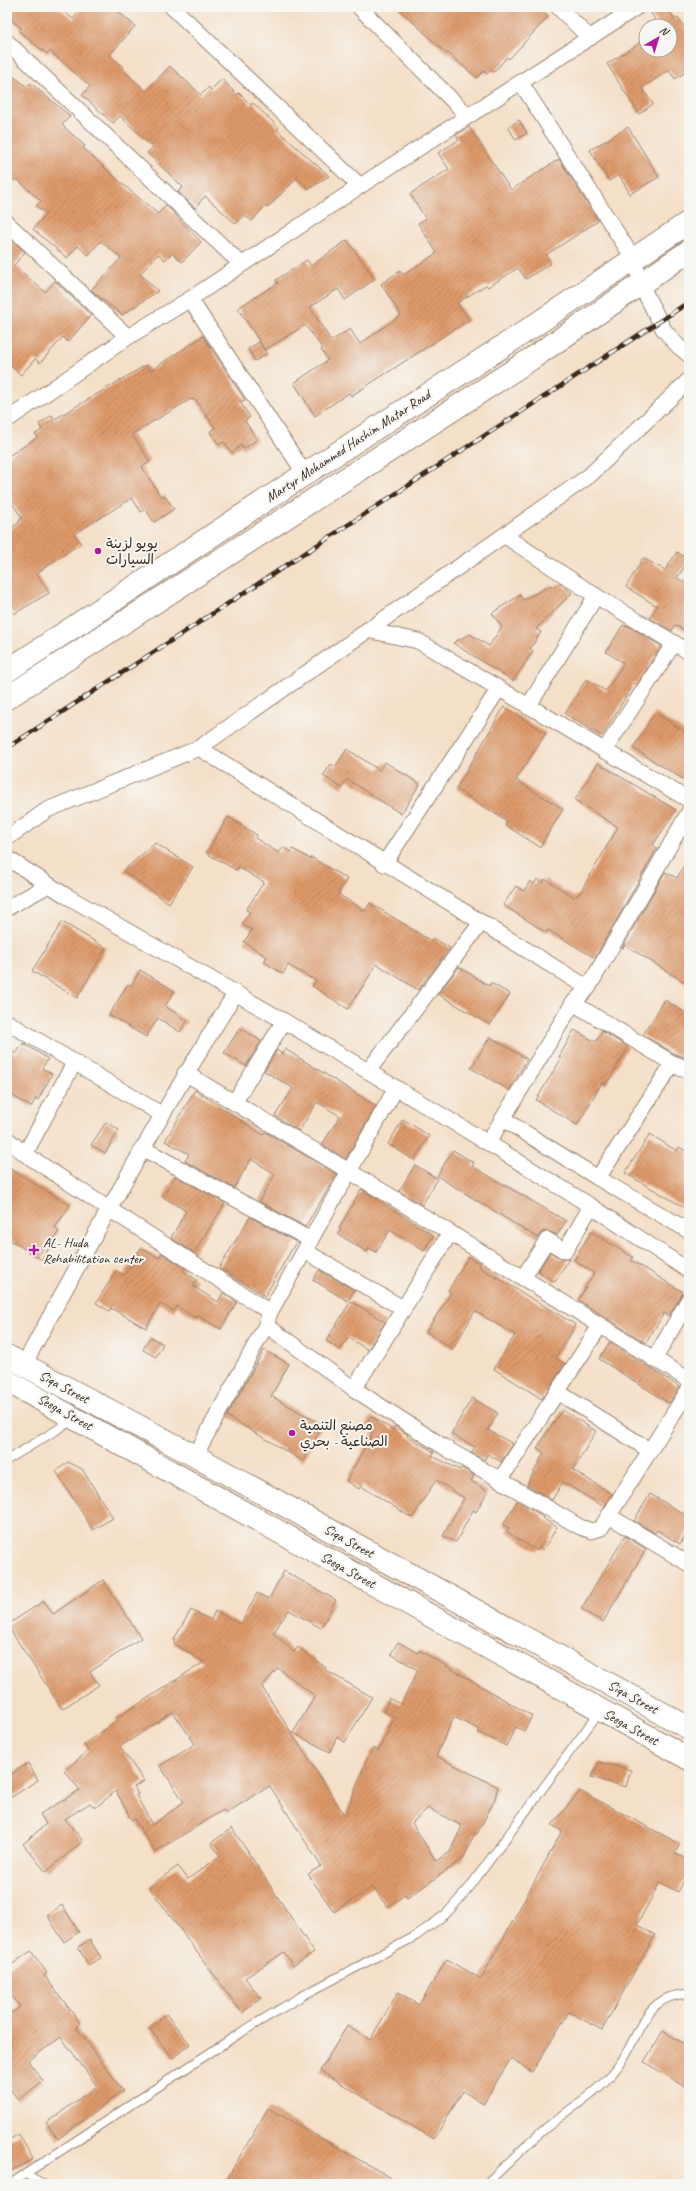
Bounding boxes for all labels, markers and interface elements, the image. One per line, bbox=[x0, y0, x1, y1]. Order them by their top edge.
north arrow bbox=[638, 18, 678, 58]
text: N bbox=[657, 23, 673, 39]
street label: Martyr Mohammed Hashim Matar Road bbox=[262, 385, 436, 506]
place label: يويو لزينة السيارات bbox=[106, 535, 158, 568]
marker: يويو لزينة السيارات bbox=[93, 546, 103, 556]
place label: AL- Huda Rehabilitation center bbox=[43, 1234, 145, 1267]
marker: AL- Huda Rehabilitation center bbox=[28, 1244, 40, 1256]
street label: Siqa Street bbox=[36, 1367, 93, 1408]
street label: Seega Street bbox=[35, 1390, 97, 1435]
place label: مصنع التنمية الصناعية - بحري bbox=[300, 1417, 388, 1452]
marker: مصنع التنمية الصناعية - بحري bbox=[287, 1428, 297, 1438]
street label: Siqa Street bbox=[321, 1520, 378, 1562]
street label: Seega Street bbox=[318, 1548, 380, 1593]
street label: Siqa Street bbox=[605, 1676, 662, 1718]
street label: Seega Street bbox=[601, 1705, 663, 1750]

